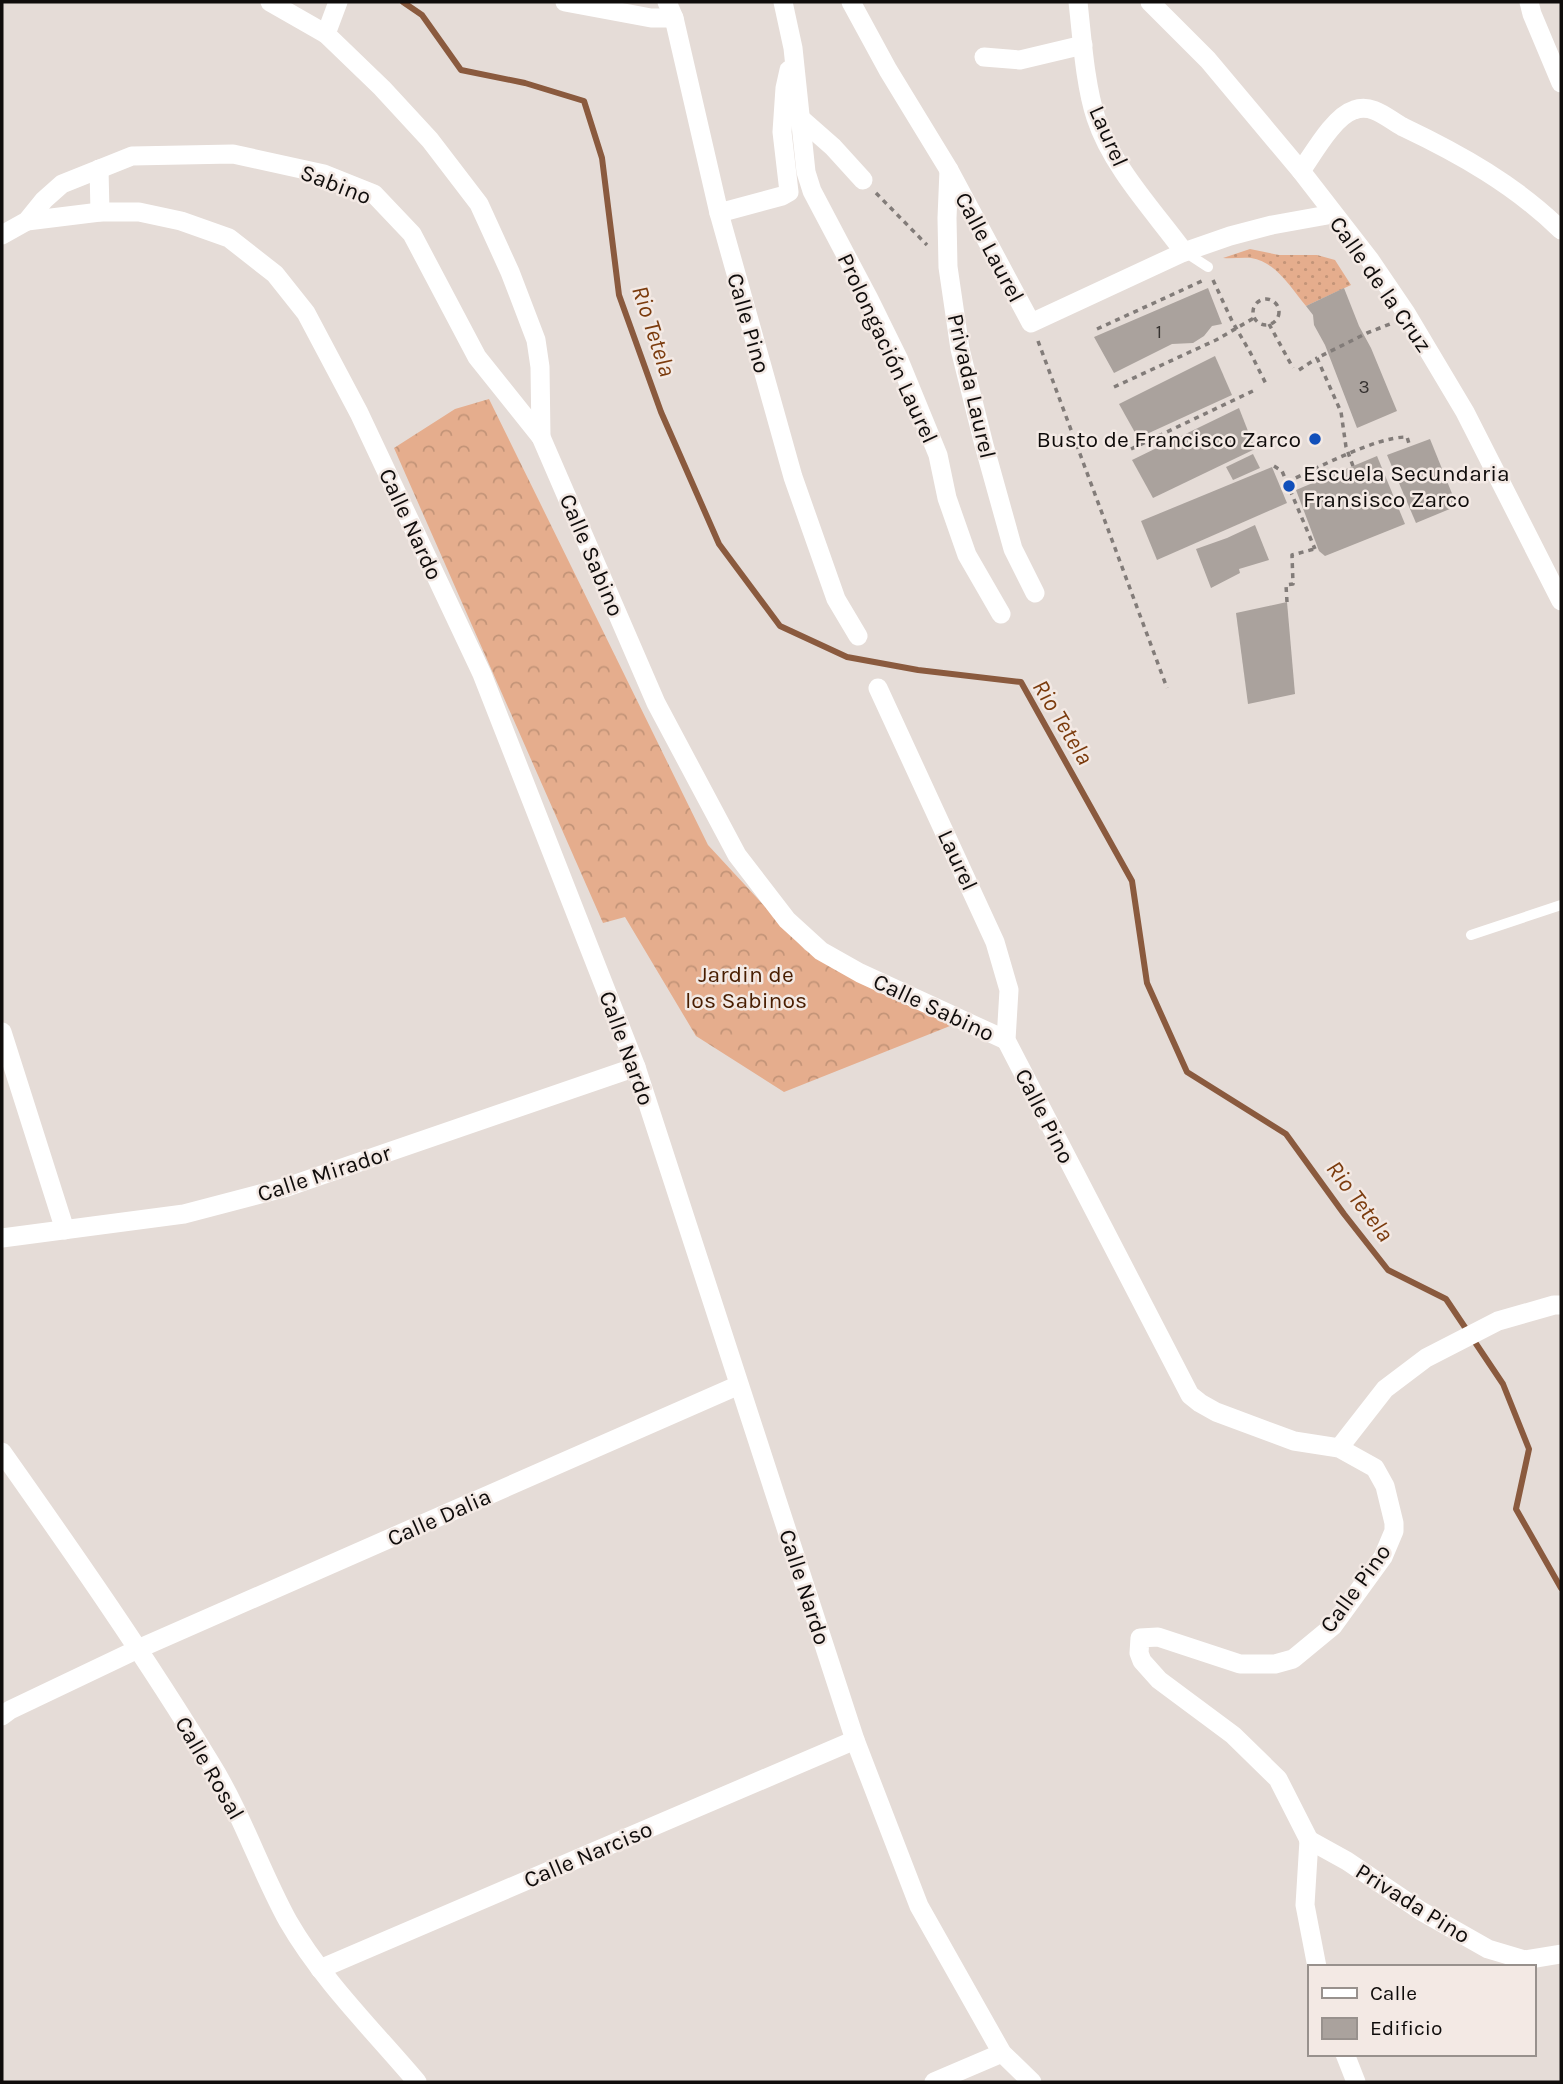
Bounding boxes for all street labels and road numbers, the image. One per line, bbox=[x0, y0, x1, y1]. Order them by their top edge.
street label: Laurel bbox=[1083, 102, 1134, 171]
street label: Sabino bbox=[297, 159, 375, 210]
street label: Calle Laurel bbox=[949, 188, 1030, 307]
street label: Calle de la Cruz bbox=[1324, 211, 1437, 357]
street label: Prolongación Laurel bbox=[832, 249, 943, 448]
street label: Calle Pino bbox=[721, 270, 776, 376]
street label: Privada Laurel bbox=[942, 311, 1001, 461]
street label: Calle Nardo bbox=[373, 464, 448, 584]
street label: Calle Sabino bbox=[554, 490, 629, 620]
street label: Laurel bbox=[932, 826, 983, 895]
street label: Calle Sabino bbox=[869, 968, 999, 1047]
street label: Calle Nardo bbox=[593, 987, 660, 1109]
street label: Calle Pino bbox=[1009, 1064, 1080, 1168]
street label: Calle Mirador bbox=[254, 1139, 395, 1208]
street label: Calle Dalia bbox=[383, 1483, 495, 1552]
street label: Calle Nardo bbox=[773, 1526, 836, 1648]
street label: Calle Pino bbox=[1314, 1539, 1397, 1638]
street label: Calle Rosal bbox=[169, 1712, 250, 1825]
street label: Calle Narciso bbox=[520, 1815, 657, 1894]
street label: Privada Pino bbox=[1350, 1858, 1475, 1949]

